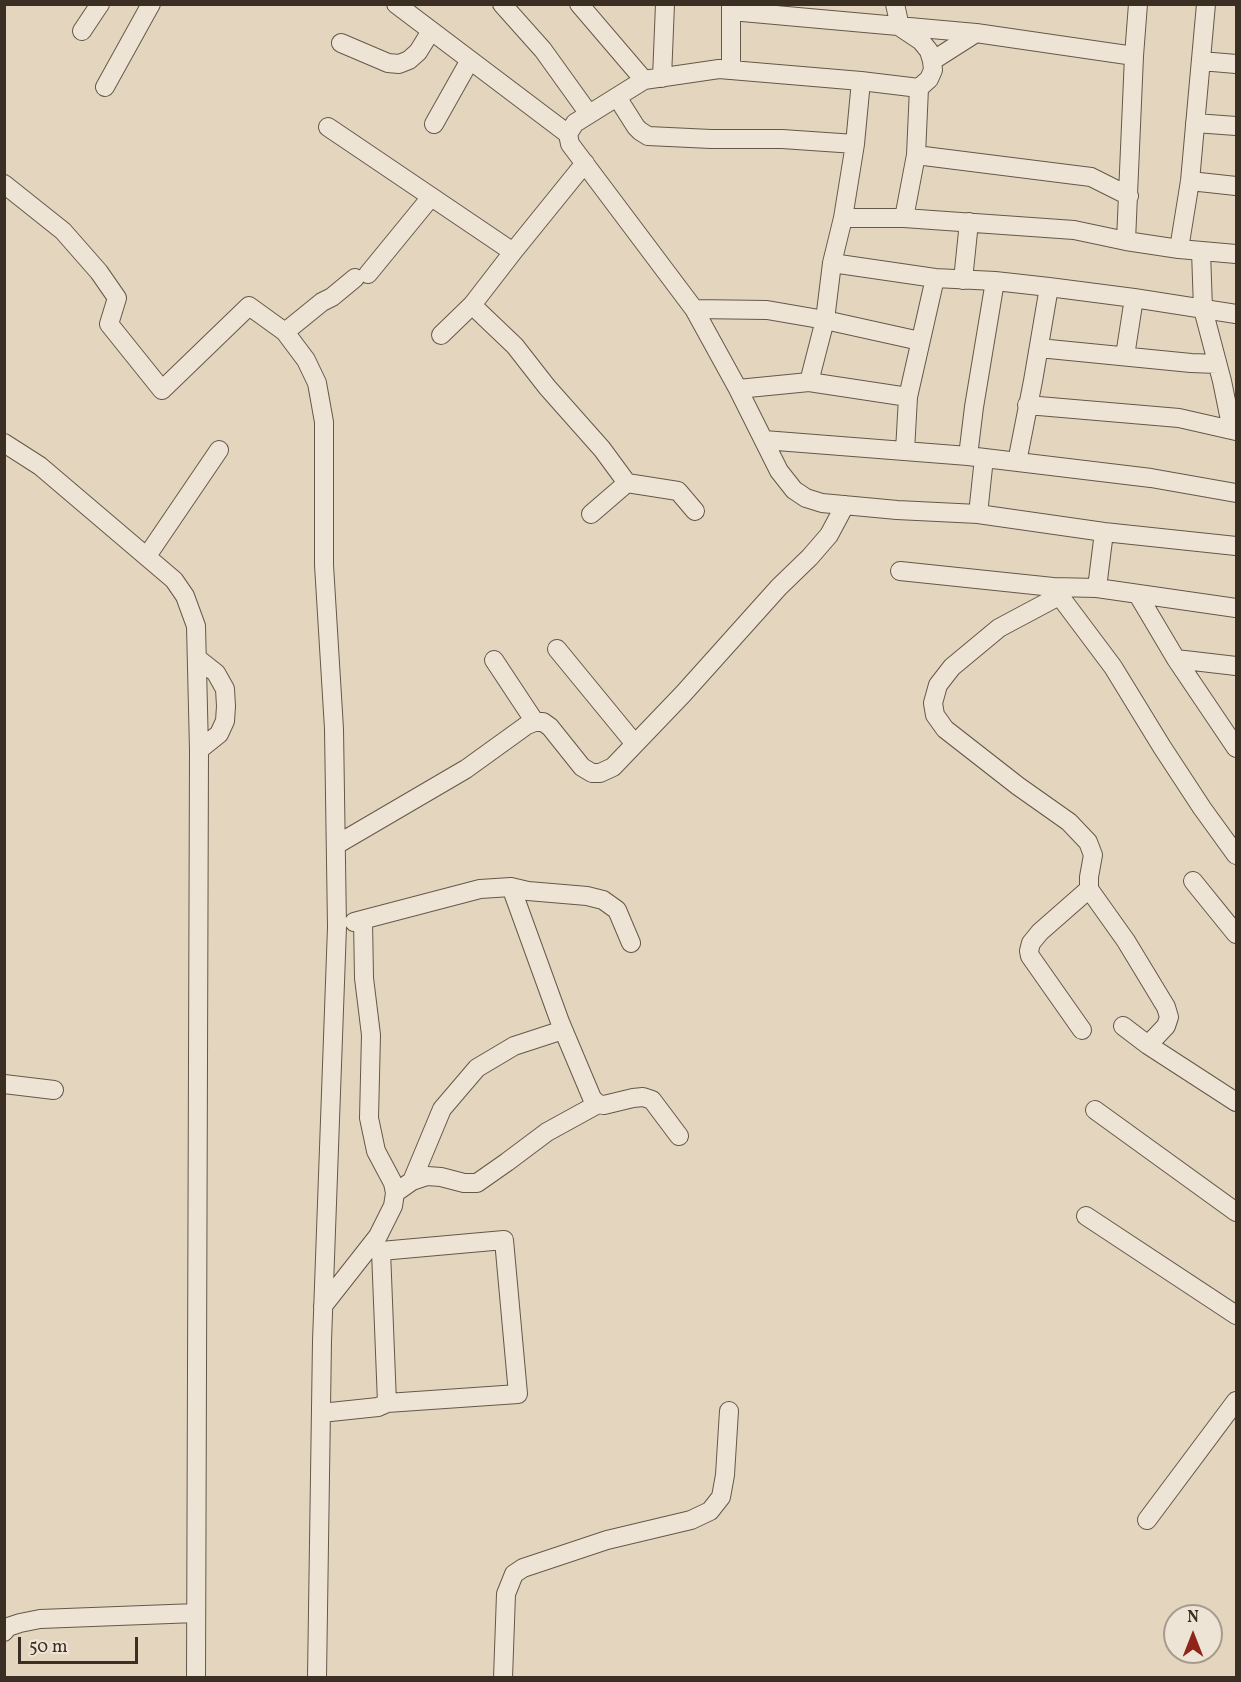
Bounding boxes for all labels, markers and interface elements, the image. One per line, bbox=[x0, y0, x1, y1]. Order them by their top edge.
north arrow bbox=[1163, 1604, 1223, 1664]
text: N bbox=[1187, 1607, 1199, 1629]
scale bar bbox=[21, 1625, 141, 1663]
text: 50 m bbox=[29, 1635, 68, 1660]

